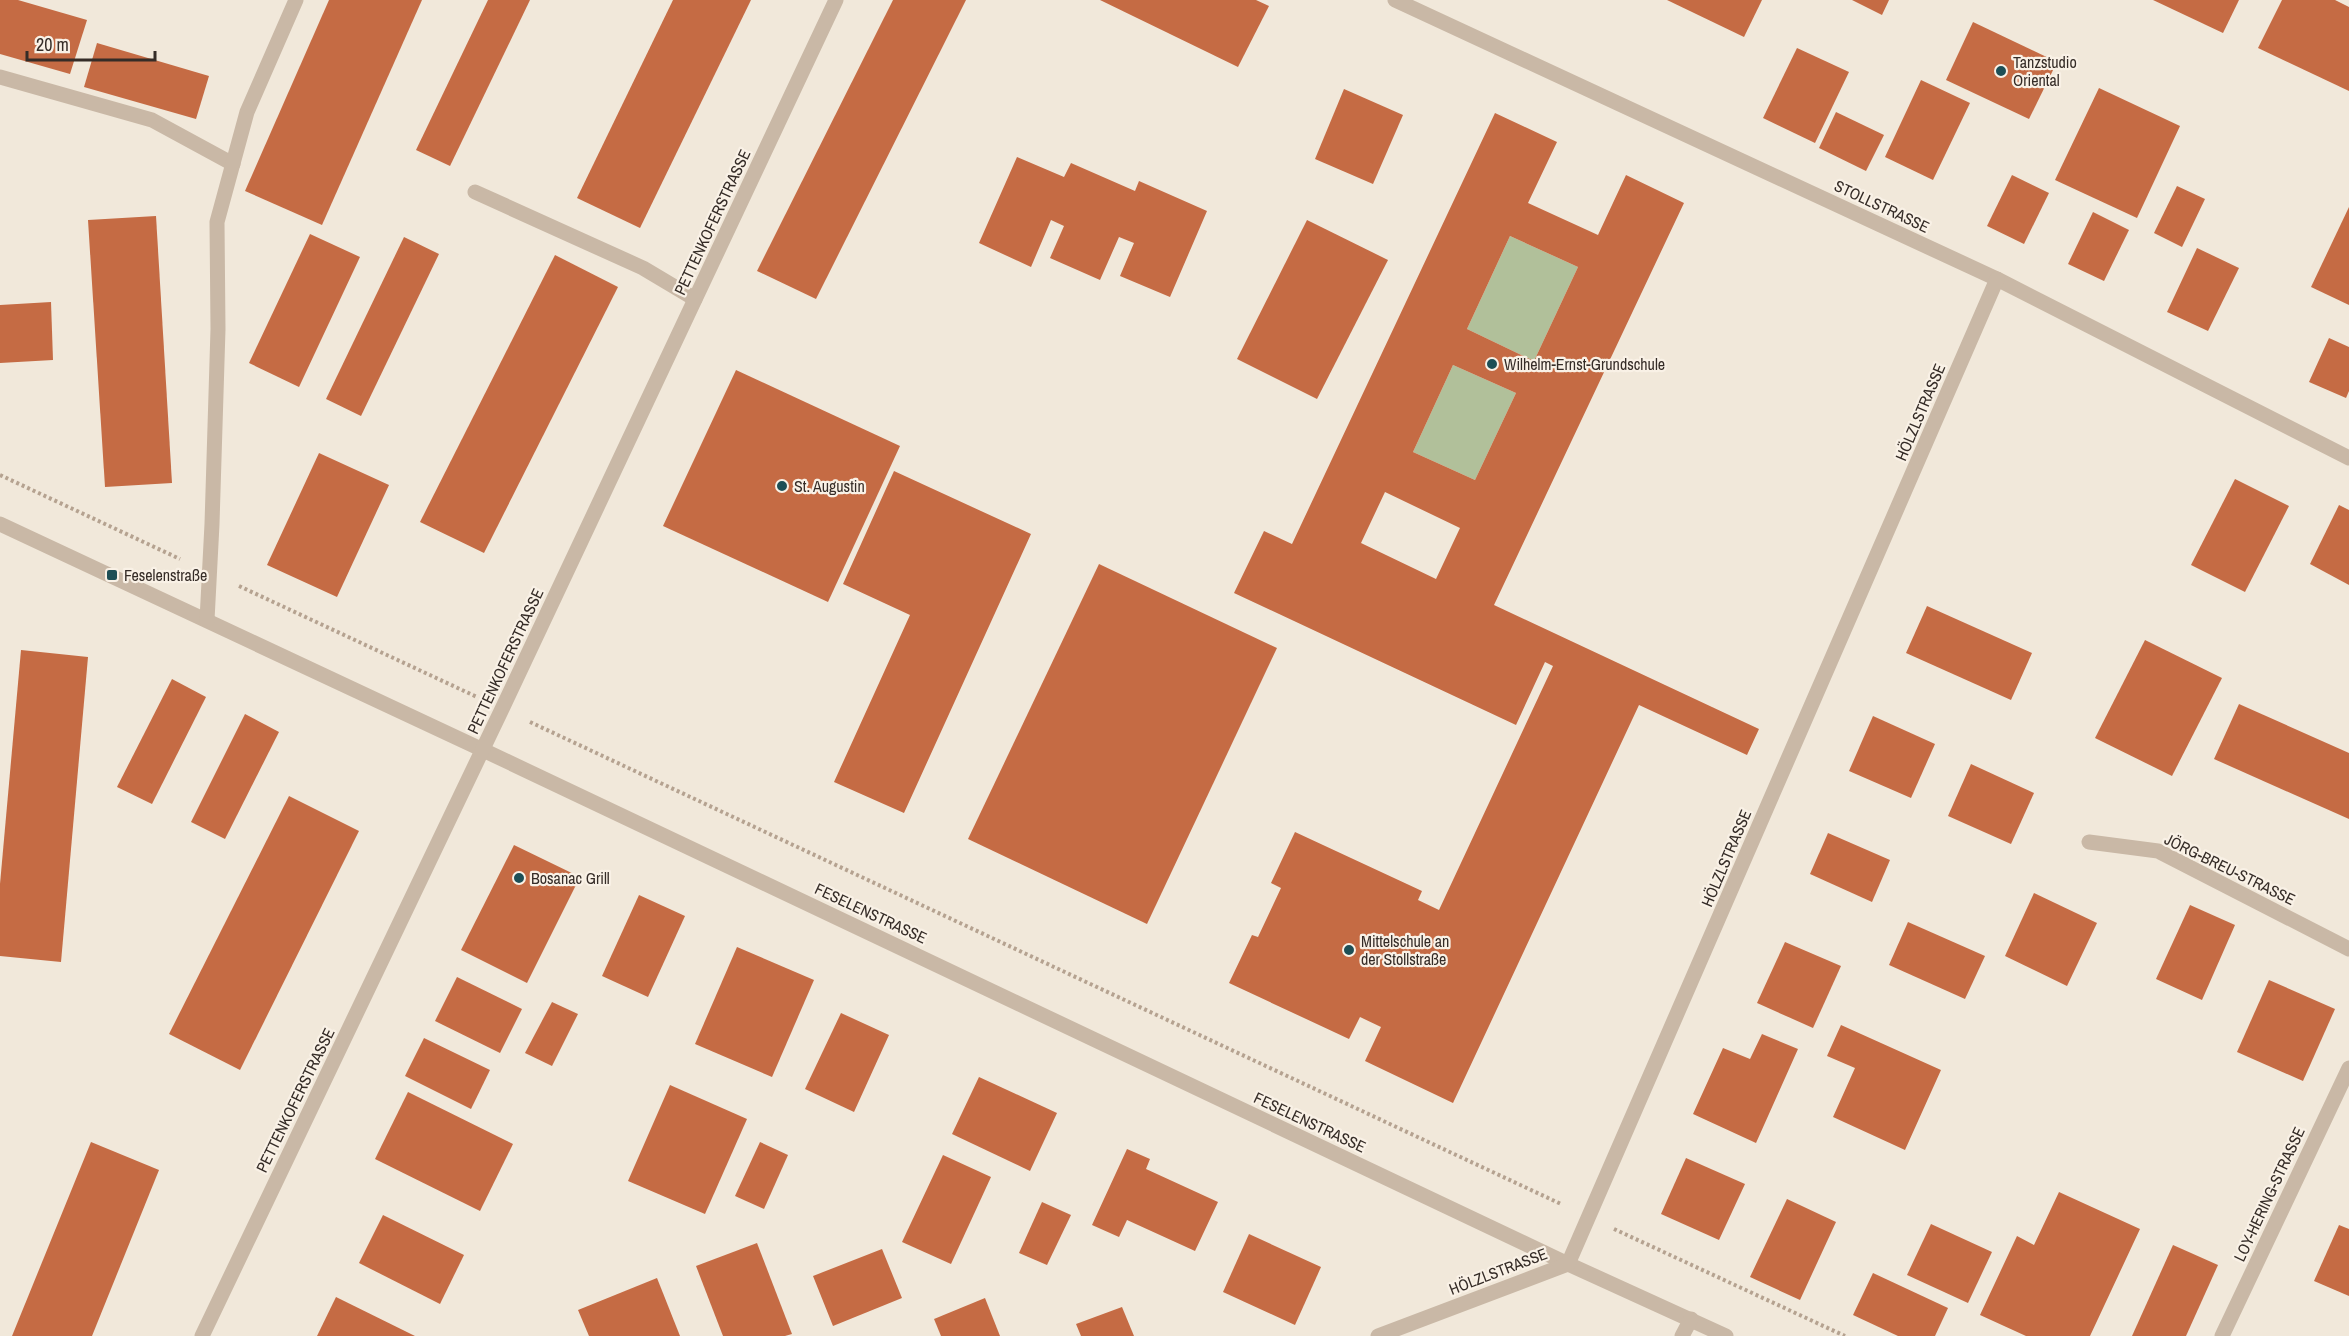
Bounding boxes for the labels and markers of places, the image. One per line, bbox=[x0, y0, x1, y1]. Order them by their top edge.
place label: Tanzstudio Oriental bbox=[2013, 51, 2077, 91]
marker: Tanzstudio Oriental bbox=[1994, 64, 2008, 78]
place label: Wilhelm-Ernst-Grundschule bbox=[1504, 353, 1665, 375]
marker: Wilhelm-Ernst-Grundschule bbox=[1485, 357, 1499, 371]
place label: St. Augustin bbox=[794, 475, 865, 497]
marker: St. Augustin bbox=[775, 479, 789, 493]
place label: Feselenstraße bbox=[124, 564, 207, 586]
marker: Feselenstraße bbox=[105, 568, 119, 582]
place label: Bosanac Grill bbox=[531, 867, 610, 889]
marker: Bosanac Grill bbox=[512, 871, 526, 885]
place label: Mittelschule an der Stollstraße bbox=[1361, 930, 1449, 970]
marker: Mittelschule an der Stollstraße bbox=[1342, 943, 1356, 957]

